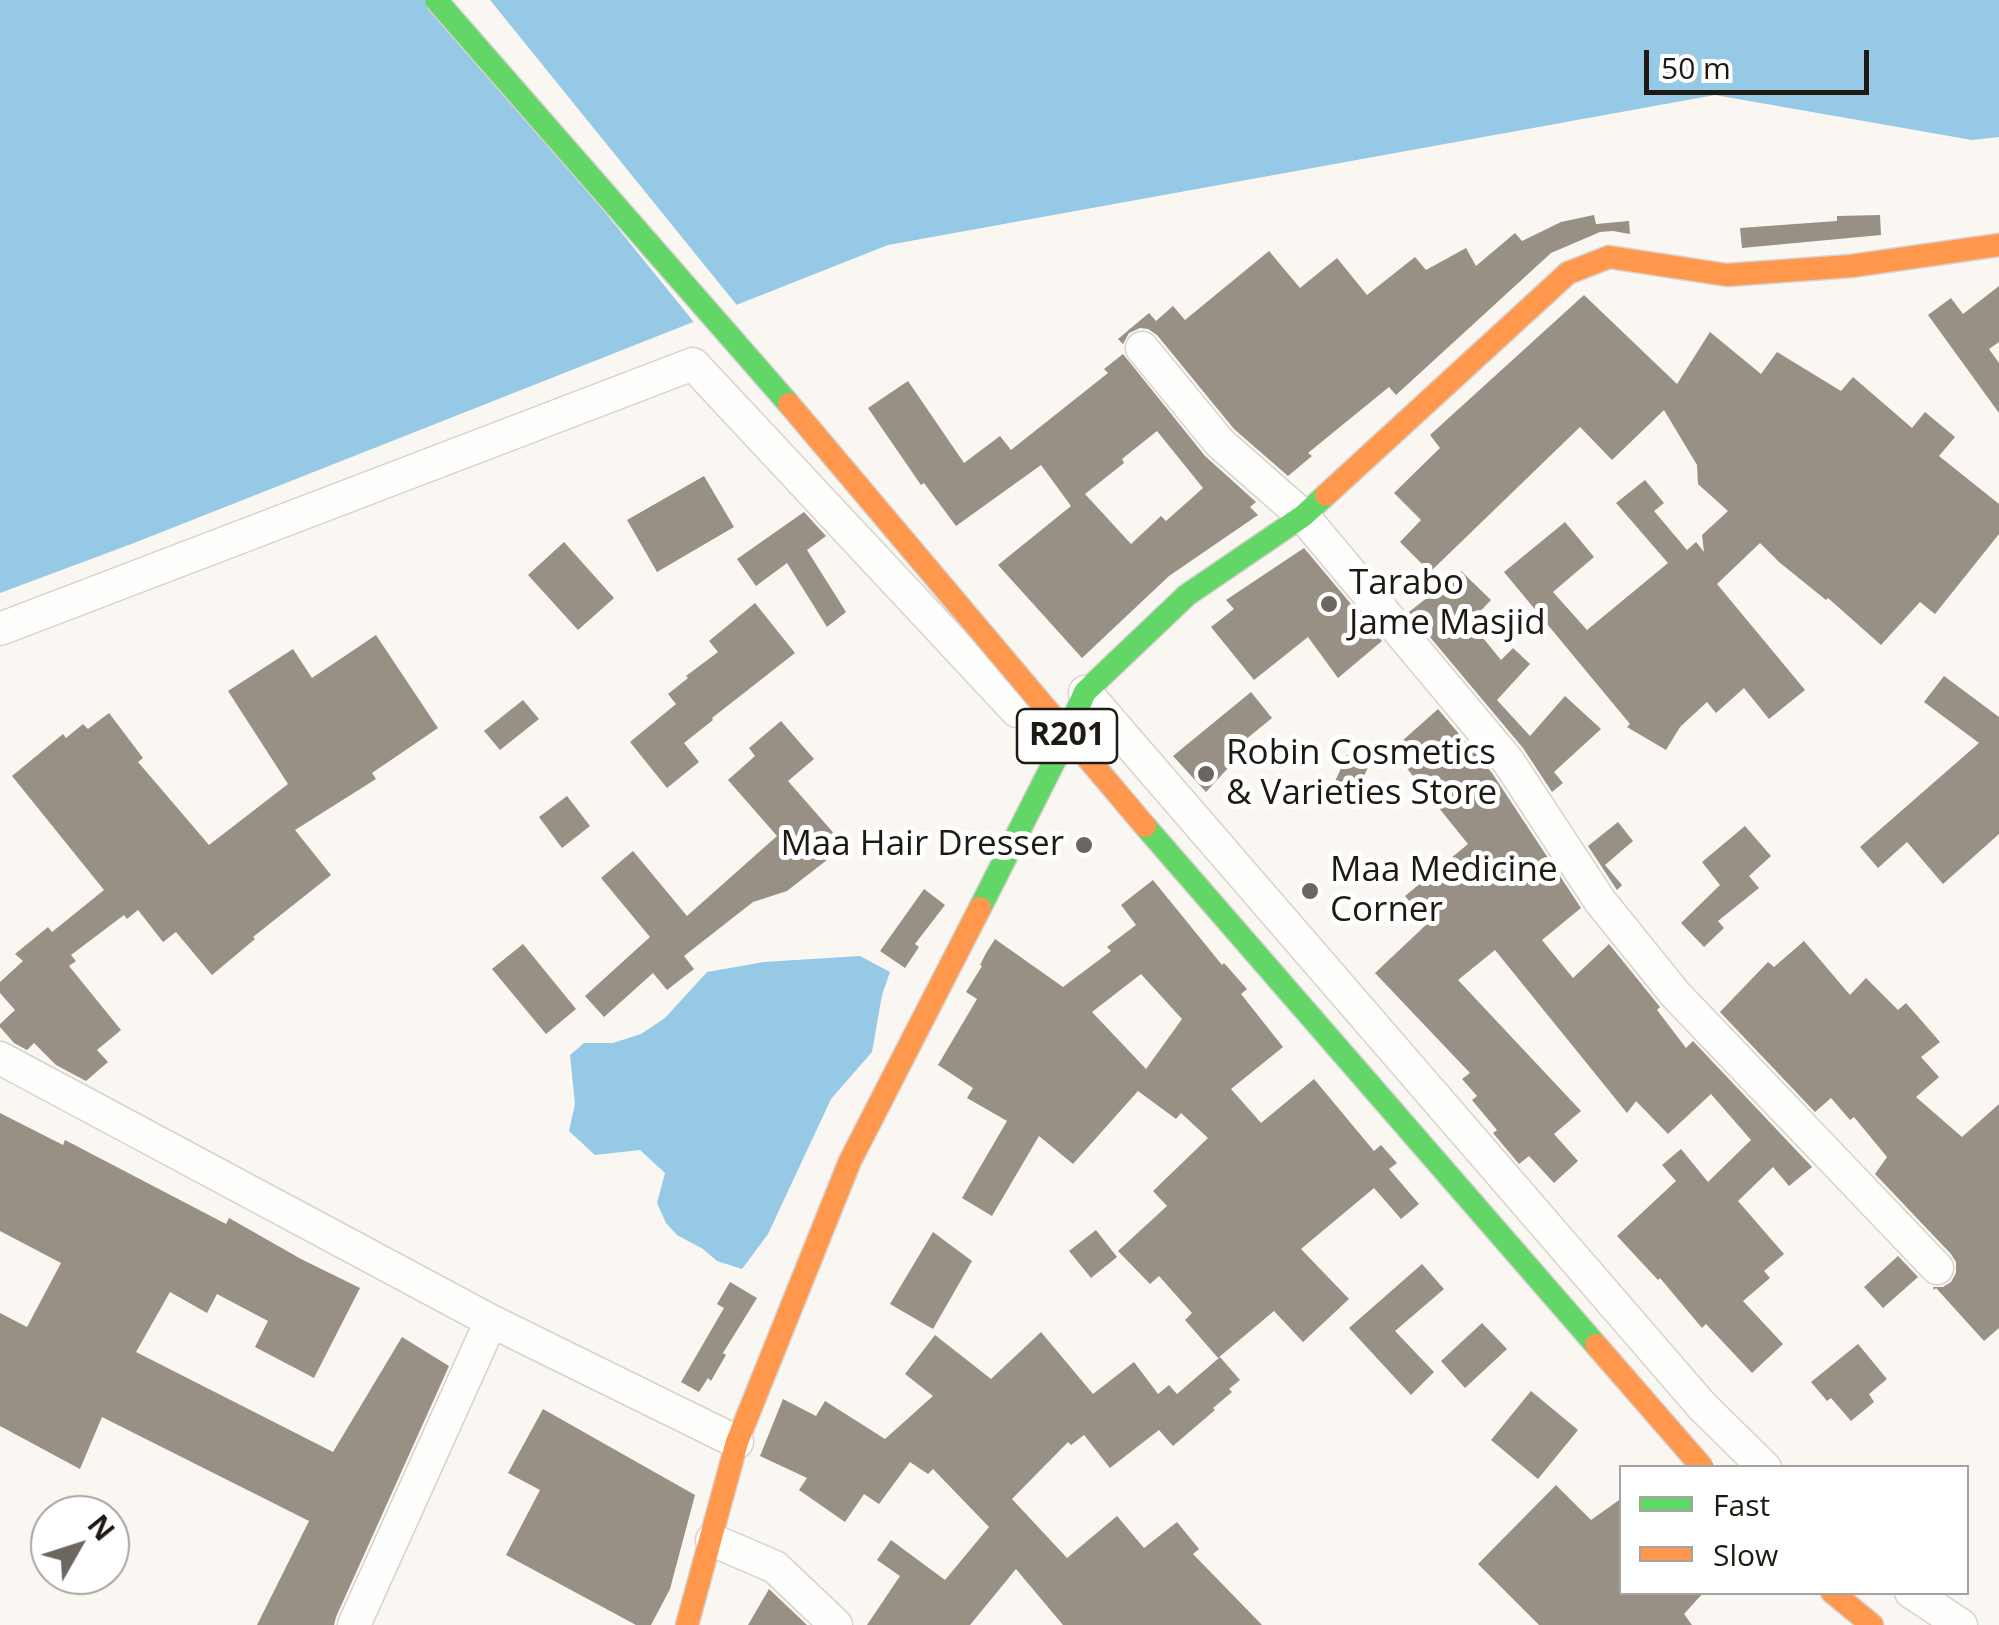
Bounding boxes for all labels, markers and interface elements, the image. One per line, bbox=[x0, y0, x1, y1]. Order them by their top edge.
scale bar bbox=[1649, 30, 1874, 92]
text: 50 m bbox=[1661, 47, 1731, 88]
place label: Tarabo Jame Masjid bbox=[1349, 563, 1546, 645]
marker: Tarabo Jame Masjid bbox=[1318, 593, 1340, 615]
road number: R201 bbox=[1017, 709, 1117, 763]
place label: Robin Cosmetics & Varieties Store bbox=[1226, 733, 1497, 815]
marker: Robin Cosmetics & Varieties Store bbox=[1195, 763, 1217, 785]
place label: Maa Hair Dresser bbox=[780, 824, 1064, 866]
marker: Maa Hair Dresser bbox=[1073, 834, 1095, 856]
place label: Maa Medicine Corner bbox=[1330, 850, 1558, 932]
marker: Maa Medicine Corner bbox=[1299, 880, 1321, 902]
legend bbox=[1619, 1465, 1969, 1595]
text: Fast bbox=[1713, 1484, 1770, 1525]
north arrow bbox=[30, 1495, 130, 1595]
text: N bbox=[80, 1507, 124, 1548]
text: Slow bbox=[1713, 1534, 1778, 1575]

